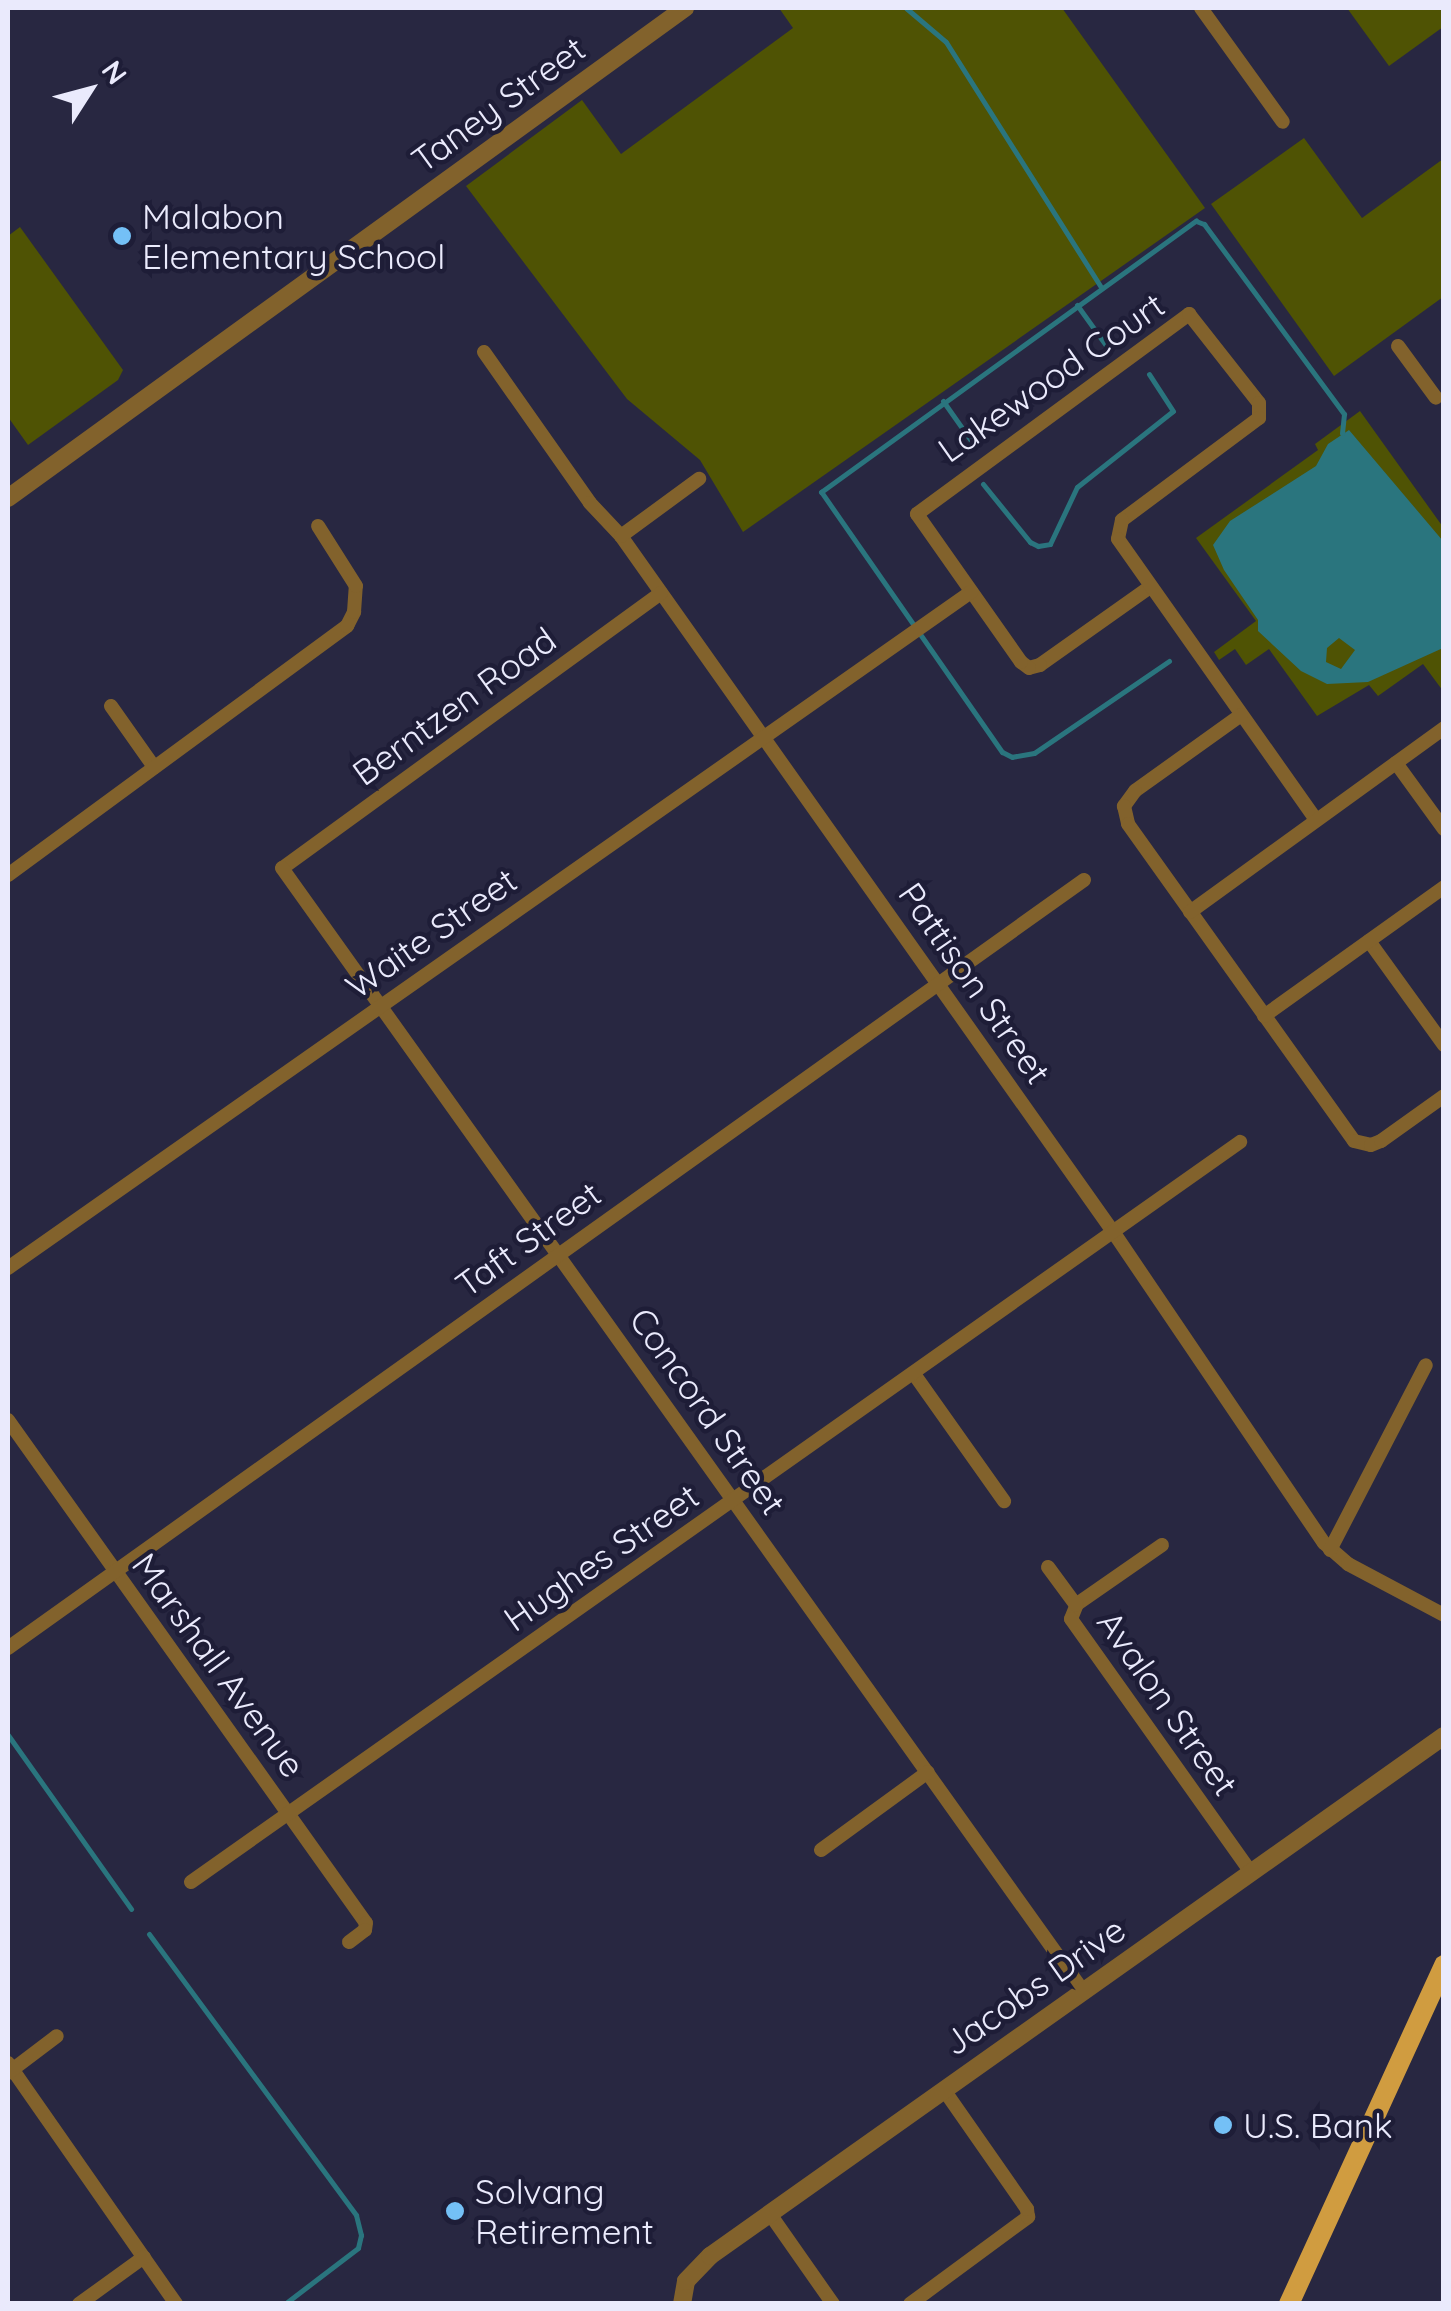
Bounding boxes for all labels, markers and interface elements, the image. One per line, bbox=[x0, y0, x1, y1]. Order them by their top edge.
street label: Taney Street bbox=[403, 27, 593, 181]
north arrow bbox=[40, 40, 140, 140]
text: N bbox=[94, 53, 135, 91]
place label: Malabon Elementary School bbox=[142, 195, 445, 277]
marker: Malabon Elementary School bbox=[111, 225, 133, 247]
street label: Lakewood Court bbox=[930, 283, 1172, 471]
street label: Berntzen Road bbox=[344, 618, 564, 794]
street label: Waite Street bbox=[338, 859, 524, 1007]
street label: Pattison Street bbox=[890, 874, 1060, 1092]
street label: Taft Street bbox=[447, 1172, 609, 1306]
street label: Concord Street bbox=[621, 1300, 795, 1522]
street label: Hughes Street bbox=[496, 1474, 706, 1640]
street label: Marshall Avenue bbox=[124, 1545, 314, 1785]
street label: Avalon Street bbox=[1089, 1603, 1247, 1803]
street label: Jacobs Drive bbox=[935, 1908, 1133, 2064]
place label: U.S. Bank bbox=[1243, 2104, 1393, 2146]
marker: U.S. Bank bbox=[1212, 2114, 1234, 2136]
place label: Solvang Retirement bbox=[475, 2170, 654, 2252]
marker: Solvang Retirement bbox=[444, 2200, 466, 2222]

